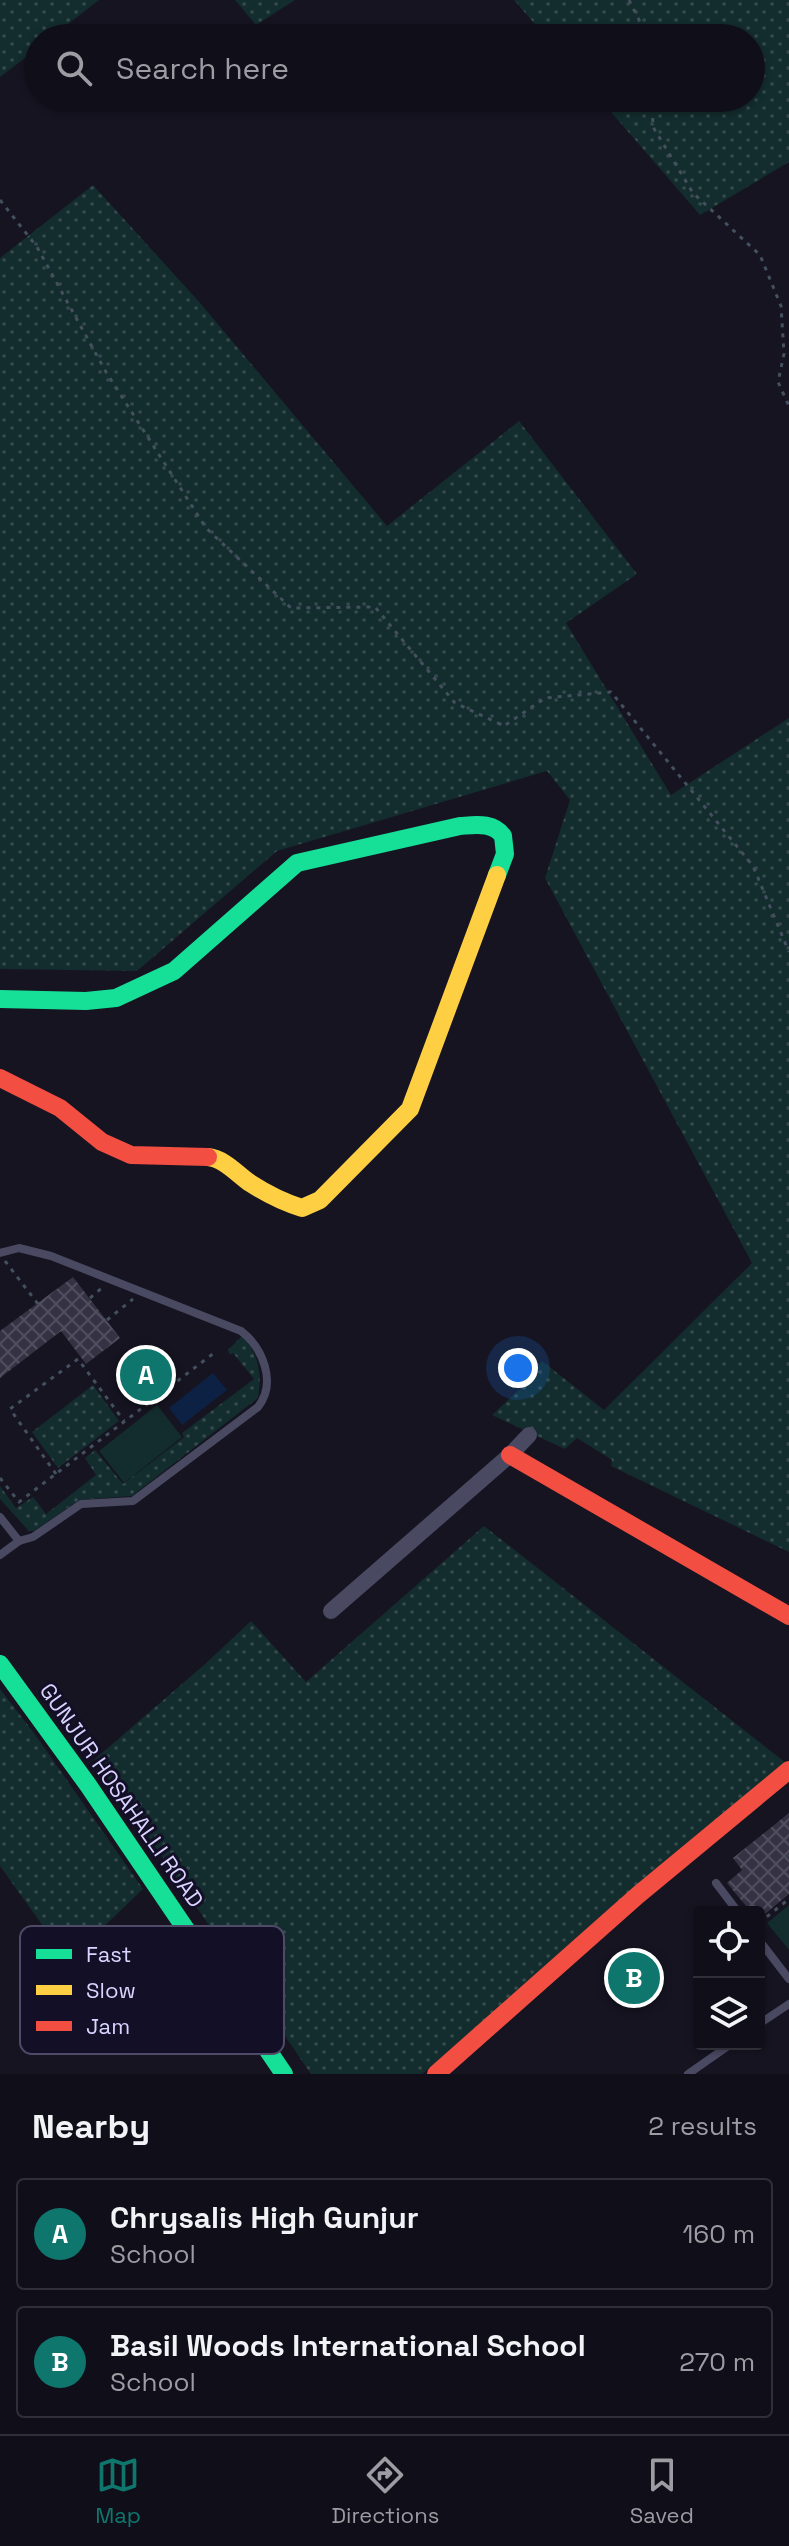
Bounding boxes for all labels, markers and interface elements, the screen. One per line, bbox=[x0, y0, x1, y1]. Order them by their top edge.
search box bbox=[24, 24, 765, 112]
icon: search bbox=[52, 46, 96, 90]
text: Search here bbox=[116, 49, 289, 88]
pin: A bbox=[120, 1345, 172, 1405]
your location bbox=[498, 1348, 538, 1388]
street label: GUNJUR HOSAHALLI ROAD bbox=[34, 1677, 210, 1913]
map controls bbox=[693, 1906, 765, 2050]
button: locate bbox=[693, 1906, 765, 1978]
legend bbox=[20, 1926, 284, 2054]
text: Fast bbox=[86, 1940, 132, 1968]
pin: B bbox=[608, 1948, 660, 2008]
text: Slow bbox=[86, 1976, 136, 2004]
button: layers bbox=[693, 1978, 765, 2050]
text: Jam bbox=[86, 2012, 130, 2040]
text: Nearby bbox=[32, 2105, 150, 2148]
text: 2 results bbox=[648, 2109, 757, 2143]
text: Chrysalis High Gunjur bbox=[110, 2198, 419, 2237]
text: A bbox=[52, 2217, 68, 2251]
text: 160 m bbox=[683, 2217, 755, 2251]
text: School bbox=[110, 2237, 196, 2271]
text: Basil Woods International School bbox=[110, 2326, 586, 2365]
text: B bbox=[51, 2345, 69, 2379]
text: 270 m bbox=[679, 2345, 755, 2379]
text: School bbox=[110, 2365, 196, 2399]
tab: Map bbox=[95, 2453, 141, 2529]
tab: Directions bbox=[331, 2453, 439, 2529]
tab: Saved bbox=[630, 2453, 694, 2529]

